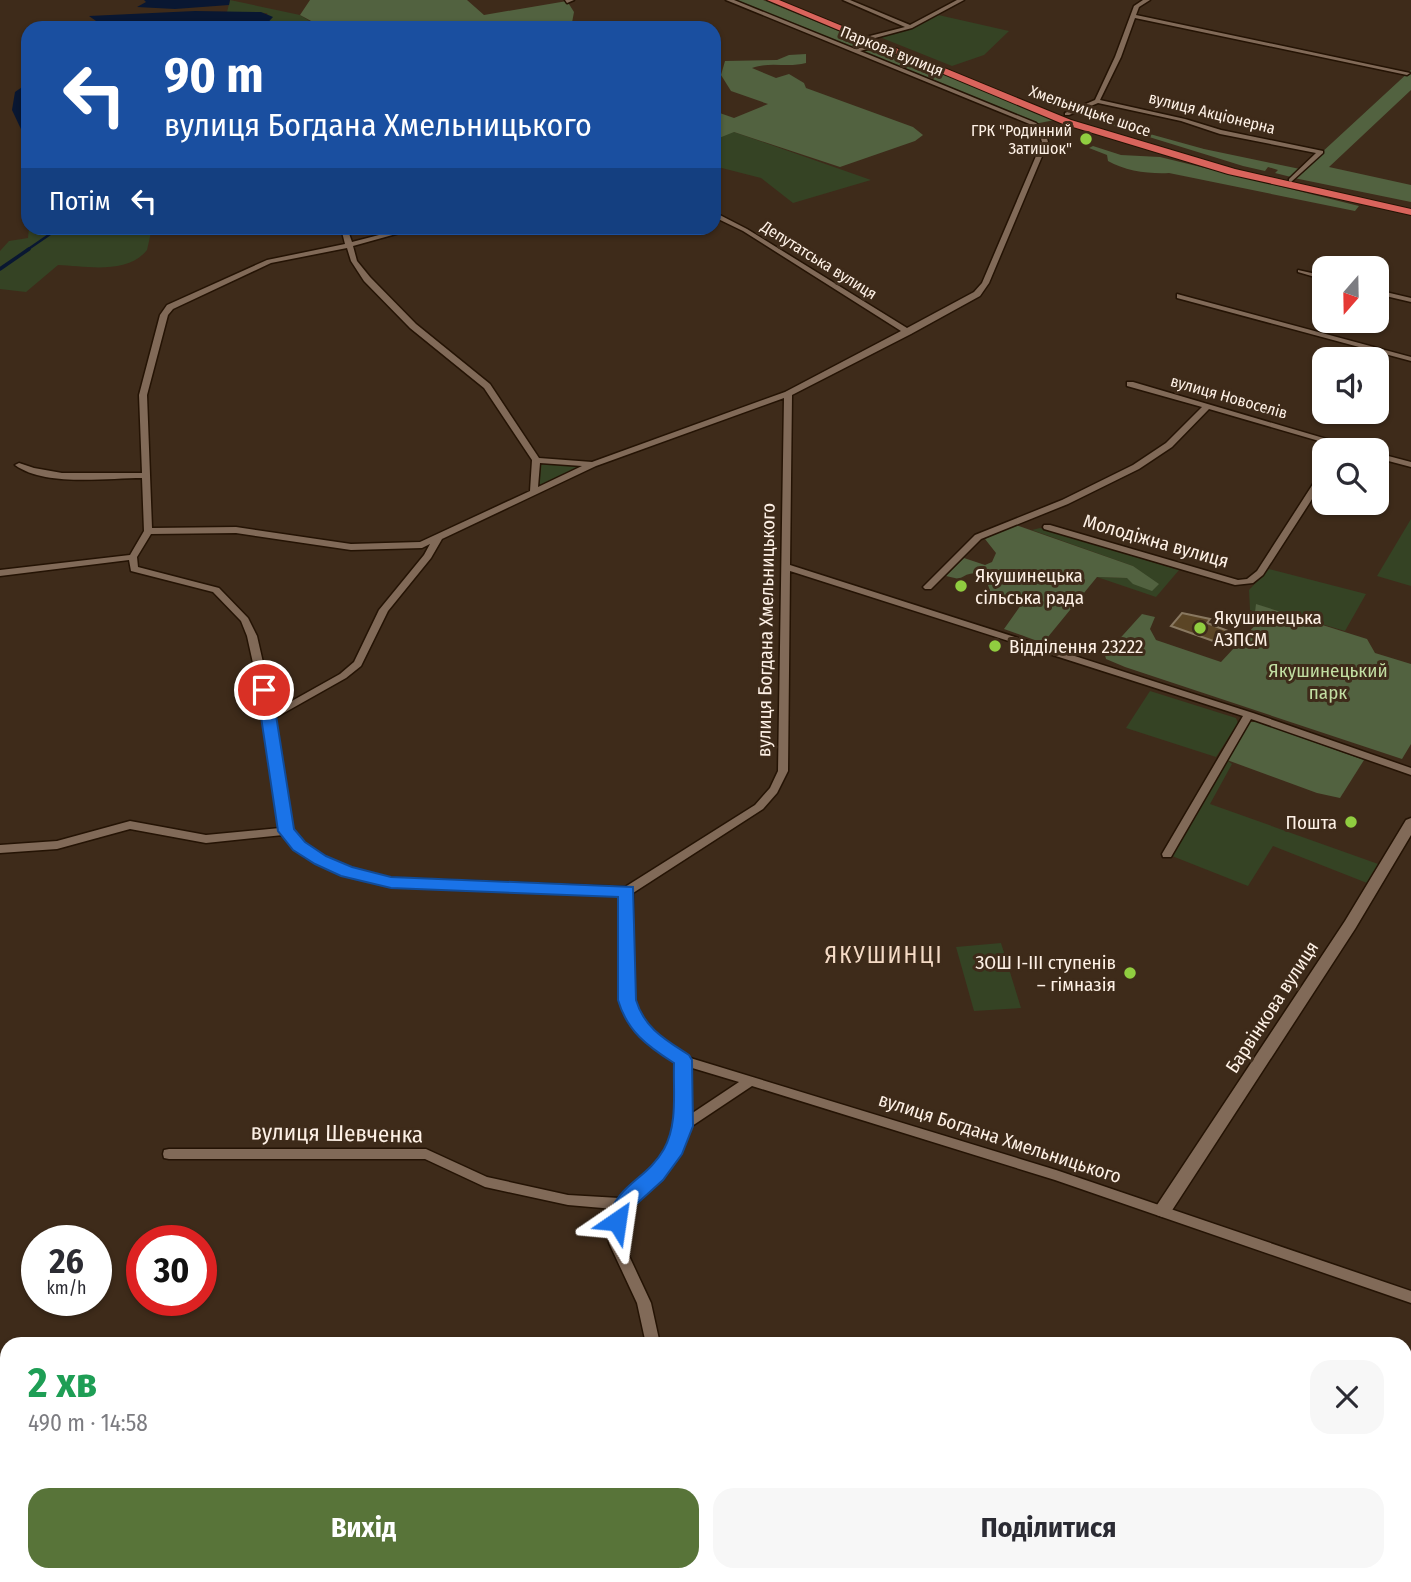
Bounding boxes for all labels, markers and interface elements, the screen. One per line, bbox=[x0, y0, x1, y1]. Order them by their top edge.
street label: Паркова вулиця bbox=[838, 22, 946, 80]
text: 90 m bbox=[164, 46, 264, 105]
icon: left bbox=[49, 49, 140, 140]
street label: Хмельницьке шосе bbox=[1027, 81, 1153, 141]
street label: вулиця Акціонерна bbox=[1147, 88, 1277, 138]
text: вулиця Богдана Хмельницького bbox=[164, 106, 592, 144]
place label: ГРК "Родинний Затишок" bbox=[971, 121, 1072, 158]
marker: ГРК "Родинний Затишок" bbox=[1078, 131, 1094, 147]
icon: left bbox=[125, 182, 163, 220]
text: Потім bbox=[49, 186, 111, 217]
street label: Депутатська вулиця bbox=[757, 216, 880, 303]
north arrow bbox=[1312, 256, 1390, 332]
map controls bbox=[1312, 256, 1389, 515]
button: sound bbox=[1312, 347, 1389, 424]
street label: вулиця Новоселів bbox=[1168, 371, 1290, 423]
button: search bbox=[1312, 438, 1389, 515]
street label: вулиця Богдана Хмельницького bbox=[752, 503, 780, 757]
street label: Молодіжна вулиця bbox=[1081, 509, 1231, 573]
place label: Якушинецька сільська рада bbox=[975, 564, 1084, 609]
marker: Якушинецька сільська рада bbox=[953, 578, 969, 594]
place label: Якушинецька АЗПСМ bbox=[1214, 606, 1322, 651]
marker: Якушинецька АЗПСМ bbox=[1192, 620, 1208, 636]
place label: Відділення 23222 bbox=[1009, 635, 1143, 658]
marker: Відділення 23222 bbox=[987, 638, 1003, 654]
park label: Якушинецький парк bbox=[1268, 659, 1388, 704]
pin bbox=[234, 660, 294, 720]
icon: arrive bbox=[245, 671, 283, 709]
place label: Пошта bbox=[1286, 811, 1337, 834]
marker: Пошта bbox=[1343, 814, 1359, 830]
street label: Барвінкова вулиця bbox=[1221, 937, 1323, 1077]
district label: ЯКУШИНЦІ bbox=[825, 941, 943, 969]
place label: ЗОШ І-ІІІ ступенів – гімназія bbox=[975, 951, 1116, 996]
marker: ЗОШ І-ІІІ ступенів – гімназія bbox=[1122, 965, 1138, 981]
street label: вулиця Богдана Хмельницького bbox=[876, 1088, 1124, 1188]
street label: вулиця Шевченка bbox=[250, 1117, 424, 1149]
position arrow bbox=[580, 1184, 654, 1258]
speed limit sign: 30 bbox=[126, 1225, 217, 1316]
text: 26 bbox=[49, 1240, 84, 1282]
text: km/h bbox=[46, 1277, 87, 1299]
text: 2 хв bbox=[28, 1358, 97, 1408]
button: close bbox=[1310, 1360, 1384, 1434]
text: 490 m · 14:58 bbox=[28, 1409, 148, 1437]
button: Вихід bbox=[28, 1488, 699, 1568]
button: Поділитися bbox=[713, 1488, 1384, 1568]

